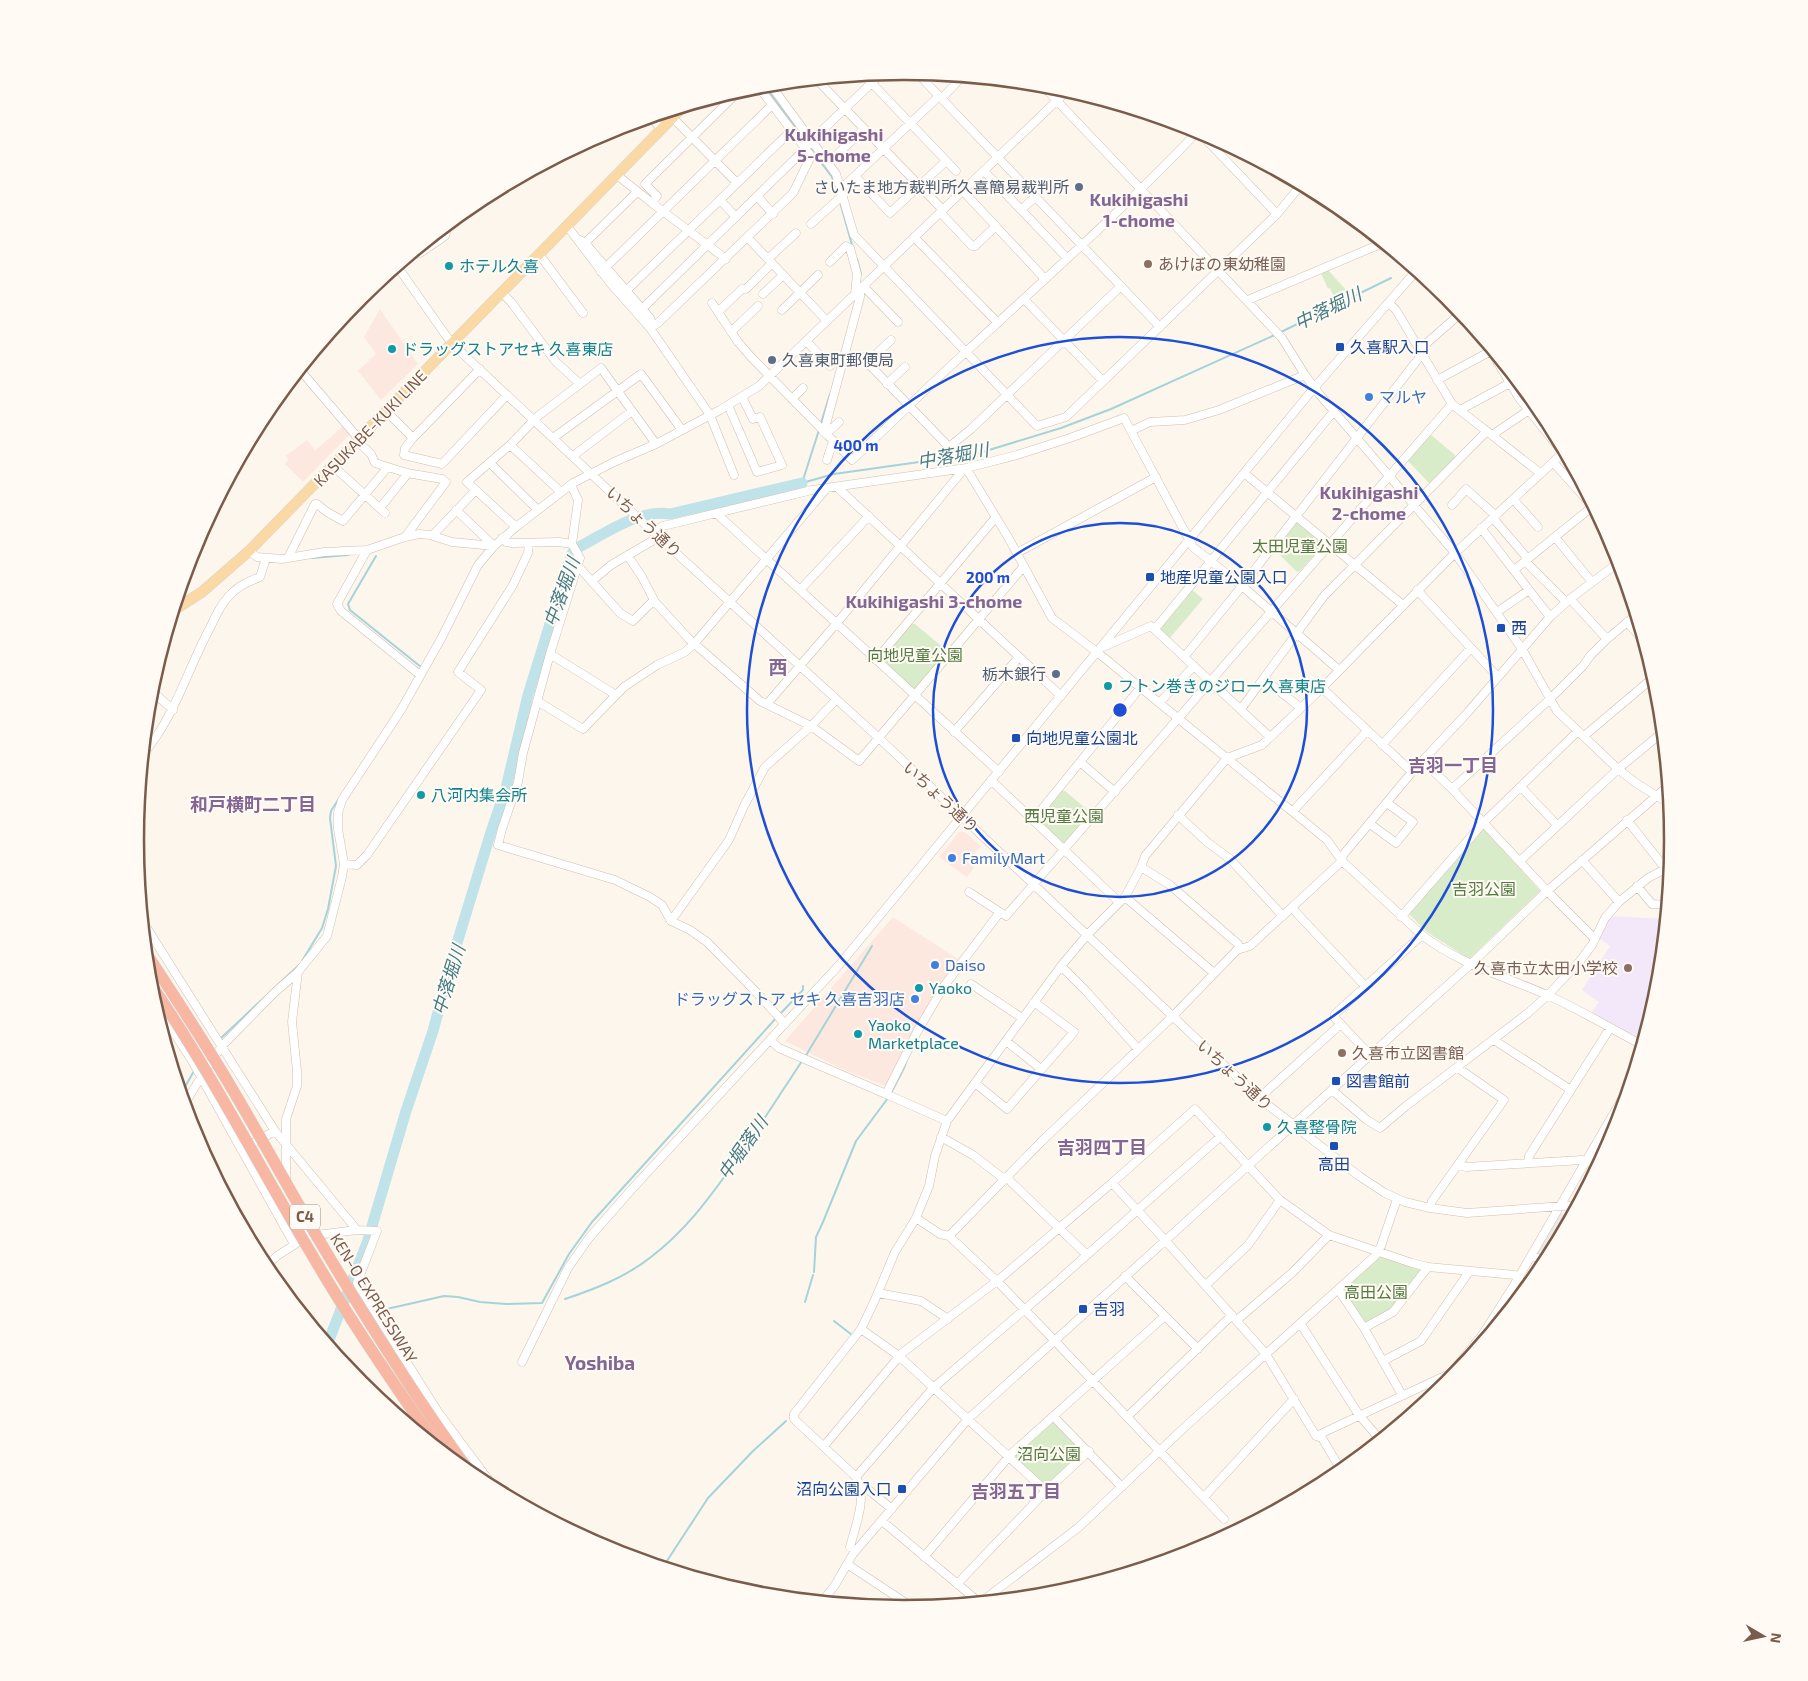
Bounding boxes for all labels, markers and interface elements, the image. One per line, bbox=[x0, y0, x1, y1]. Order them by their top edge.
district label: Kukihigashi 5-chome bbox=[785, 123, 883, 166]
place label: さいたま地方裁判所久喜簡易裁判所 bbox=[813, 177, 1069, 196]
marker: さいたま地方裁判所久喜簡易裁判所 bbox=[1073, 181, 1085, 193]
district label: Kukihigashi 1-chome bbox=[1090, 188, 1188, 231]
place label: あけぼの東幼稚園 bbox=[1158, 254, 1286, 273]
place label: ホテル久喜 bbox=[459, 256, 539, 275]
marker: あけぼの東幼稚園 bbox=[1142, 258, 1154, 270]
marker: ホテル久喜 bbox=[443, 260, 455, 272]
water label: 中落堀川 bbox=[1290, 282, 1367, 334]
place label: 久喜駅入口 bbox=[1350, 337, 1430, 356]
place label: ドラッグストアセキ 久喜東店 bbox=[402, 339, 613, 358]
marker: 久喜駅入口 bbox=[1334, 341, 1346, 353]
marker: ドラッグストアセキ 久喜東店 bbox=[386, 343, 398, 355]
place label: 久喜東町郵便局 bbox=[782, 350, 894, 369]
marker: 久喜東町郵便局 bbox=[766, 354, 778, 366]
street label: KASUKABE-KUKI LINE bbox=[309, 365, 430, 490]
place label: マルヤ bbox=[1379, 387, 1427, 406]
marker: マルヤ bbox=[1363, 391, 1375, 403]
text: 400 m bbox=[834, 436, 878, 454]
water label: 中落堀川 bbox=[915, 438, 992, 472]
district label: Kukihigashi 2-chome bbox=[1320, 481, 1418, 524]
street label: いちょう通り bbox=[603, 482, 686, 561]
park label: 太田児童公園 bbox=[1252, 536, 1348, 555]
water label: 中落堀川 bbox=[538, 552, 584, 629]
place label: 地産児童公園入口 bbox=[1160, 567, 1288, 586]
text: 200 m bbox=[966, 568, 1010, 586]
marker: 地産児童公園入口 bbox=[1144, 571, 1156, 583]
district label: Kukihigashi 3-chome bbox=[846, 590, 1022, 612]
place label: 西 bbox=[1511, 618, 1527, 637]
marker: 西 bbox=[1495, 622, 1507, 634]
park label: 向地児童公園 bbox=[867, 645, 963, 664]
district label: 西 bbox=[768, 655, 788, 678]
place label: 栃木銀行 bbox=[982, 664, 1046, 683]
marker: 栃木銀行 bbox=[1050, 668, 1062, 680]
place label: フトン巻きのジロー久喜東店 bbox=[1118, 676, 1326, 695]
marker: フトン巻きのジロー久喜東店 bbox=[1102, 680, 1114, 692]
centre of rings bbox=[1111, 701, 1129, 719]
place label: 向地児童公園北 bbox=[1026, 728, 1138, 747]
marker: 向地児童公園北 bbox=[1010, 732, 1022, 744]
district label: 吉羽一丁目 bbox=[1408, 754, 1498, 776]
street label: いちょう通り bbox=[900, 757, 983, 836]
place label: 八河内集会所 bbox=[431, 785, 527, 804]
marker: 八河内集会所 bbox=[415, 789, 427, 801]
district label: 和戸横町二丁目 bbox=[190, 793, 316, 815]
park label: 西児童公園 bbox=[1024, 806, 1104, 825]
place label: FamilyMart bbox=[962, 848, 1045, 867]
marker: FamilyMart bbox=[946, 852, 958, 864]
park label: 吉羽公園 bbox=[1452, 879, 1516, 898]
water label: 中落堀川 bbox=[427, 940, 470, 1017]
place label: Daiso bbox=[945, 955, 986, 974]
place label: 久喜市立太田小学校 bbox=[1474, 958, 1618, 977]
marker: Daiso bbox=[929, 959, 941, 971]
marker: 久喜市立太田小学校 bbox=[1622, 962, 1634, 974]
place label: Yaoko bbox=[929, 978, 972, 997]
marker: Yaoko bbox=[913, 982, 925, 994]
place label: ドラッグストア セキ 久喜吉羽店 bbox=[674, 989, 905, 1008]
marker: ドラッグストア セキ 久喜吉羽店 bbox=[909, 993, 921, 1005]
place label: Yaoko Marketplace bbox=[868, 1015, 959, 1052]
marker: Yaoko Marketplace bbox=[852, 1028, 864, 1040]
street label: いちょう通り bbox=[1194, 1035, 1277, 1114]
place label: 久喜市立図書館 bbox=[1352, 1043, 1464, 1062]
marker: 久喜市立図書館 bbox=[1336, 1047, 1348, 1059]
place label: 図書館前 bbox=[1346, 1071, 1410, 1090]
marker: 図書館前 bbox=[1330, 1075, 1342, 1087]
water label: 中堀落川 bbox=[713, 1110, 773, 1183]
place label: 久喜整骨院 bbox=[1277, 1117, 1357, 1136]
marker: 久喜整骨院 bbox=[1261, 1121, 1273, 1133]
district label: 吉羽四丁目 bbox=[1057, 1136, 1147, 1158]
marker: 高田 bbox=[1328, 1140, 1340, 1152]
place label: 高田 bbox=[1318, 1154, 1350, 1173]
road number: C4 bbox=[290, 1204, 320, 1230]
street label: KEN-O EXPRESSWAY bbox=[327, 1230, 422, 1366]
park label: 高田公園 bbox=[1344, 1282, 1408, 1301]
place label: 吉羽 bbox=[1093, 1299, 1125, 1318]
marker: 吉羽 bbox=[1077, 1303, 1089, 1315]
district label: Yoshiba bbox=[565, 1351, 635, 1374]
park label: 沼向公園 bbox=[1017, 1444, 1081, 1463]
place label: 沼向公園入口 bbox=[796, 1479, 892, 1498]
district label: 吉羽五丁目 bbox=[971, 1480, 1061, 1502]
marker: 沼向公園入口 bbox=[896, 1483, 908, 1495]
north arrow bbox=[1738, 1611, 1788, 1661]
text: N bbox=[1767, 1632, 1786, 1644]

